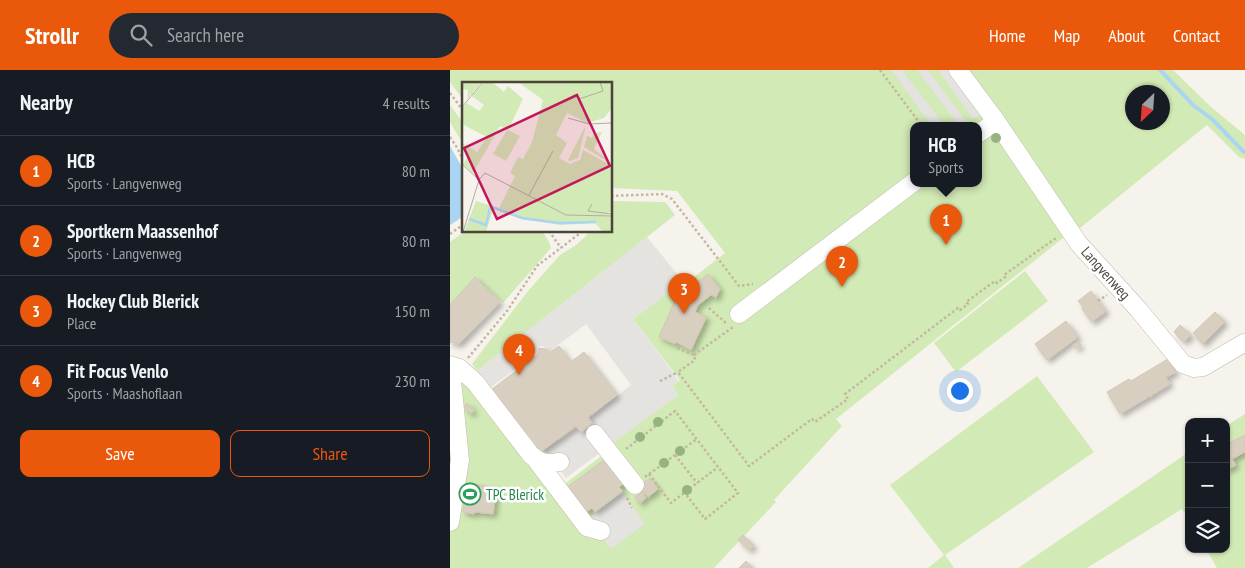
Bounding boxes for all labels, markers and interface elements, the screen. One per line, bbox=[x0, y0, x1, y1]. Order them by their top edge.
search box bbox=[109, 13, 459, 58]
text: Strollr bbox=[25, 20, 79, 51]
icon: search bbox=[127, 21, 155, 49]
text: Search here bbox=[167, 23, 244, 47]
text: Home bbox=[989, 24, 1026, 47]
text: Map bbox=[1054, 24, 1080, 47]
text: About bbox=[1108, 24, 1145, 47]
text: Contact bbox=[1173, 24, 1220, 47]
inset map bbox=[462, 82, 612, 232]
north arrow bbox=[1125, 85, 1170, 130]
text: Nearby bbox=[20, 89, 73, 116]
text: 4 results bbox=[383, 93, 430, 113]
popup bbox=[910, 122, 982, 187]
text: HCB bbox=[928, 133, 956, 157]
text: HCB bbox=[67, 149, 95, 173]
text: Sports bbox=[928, 157, 964, 177]
text: 1 bbox=[32, 161, 40, 181]
text: 80 m bbox=[402, 161, 430, 181]
text: Sports · Langvenweg bbox=[67, 173, 182, 193]
pin: 1 bbox=[930, 204, 962, 245]
text: Sportkern Maassenhof bbox=[67, 219, 218, 243]
text: 2 bbox=[32, 231, 40, 251]
text: 80 m bbox=[402, 231, 430, 251]
text: Sports · Langvenweg bbox=[67, 243, 182, 263]
street label: Langvenweg bbox=[1077, 243, 1135, 303]
pin: 2 bbox=[826, 246, 858, 287]
pin: 3 bbox=[668, 273, 700, 314]
text: Hockey Club Blerick bbox=[67, 289, 199, 313]
text: 3 bbox=[32, 301, 40, 321]
text: 150 m bbox=[395, 301, 430, 321]
text: Place bbox=[67, 313, 96, 333]
pin: 4 bbox=[503, 334, 535, 375]
text: Fit Focus Venlo bbox=[67, 359, 168, 383]
text: 4 bbox=[32, 371, 40, 391]
text: 230 m bbox=[395, 371, 430, 391]
your location bbox=[947, 378, 973, 404]
text: Sports · Maashoflaan bbox=[67, 383, 182, 403]
map controls bbox=[1185, 418, 1230, 553]
button: + bbox=[1185, 418, 1230, 463]
button: Save bbox=[20, 430, 220, 477]
button: Share bbox=[230, 430, 430, 477]
button: − bbox=[1185, 463, 1230, 508]
sports icon: TPC Blerick bbox=[458, 482, 482, 506]
place label: TPC Blerick bbox=[486, 485, 544, 504]
button: layers bbox=[1185, 508, 1230, 553]

